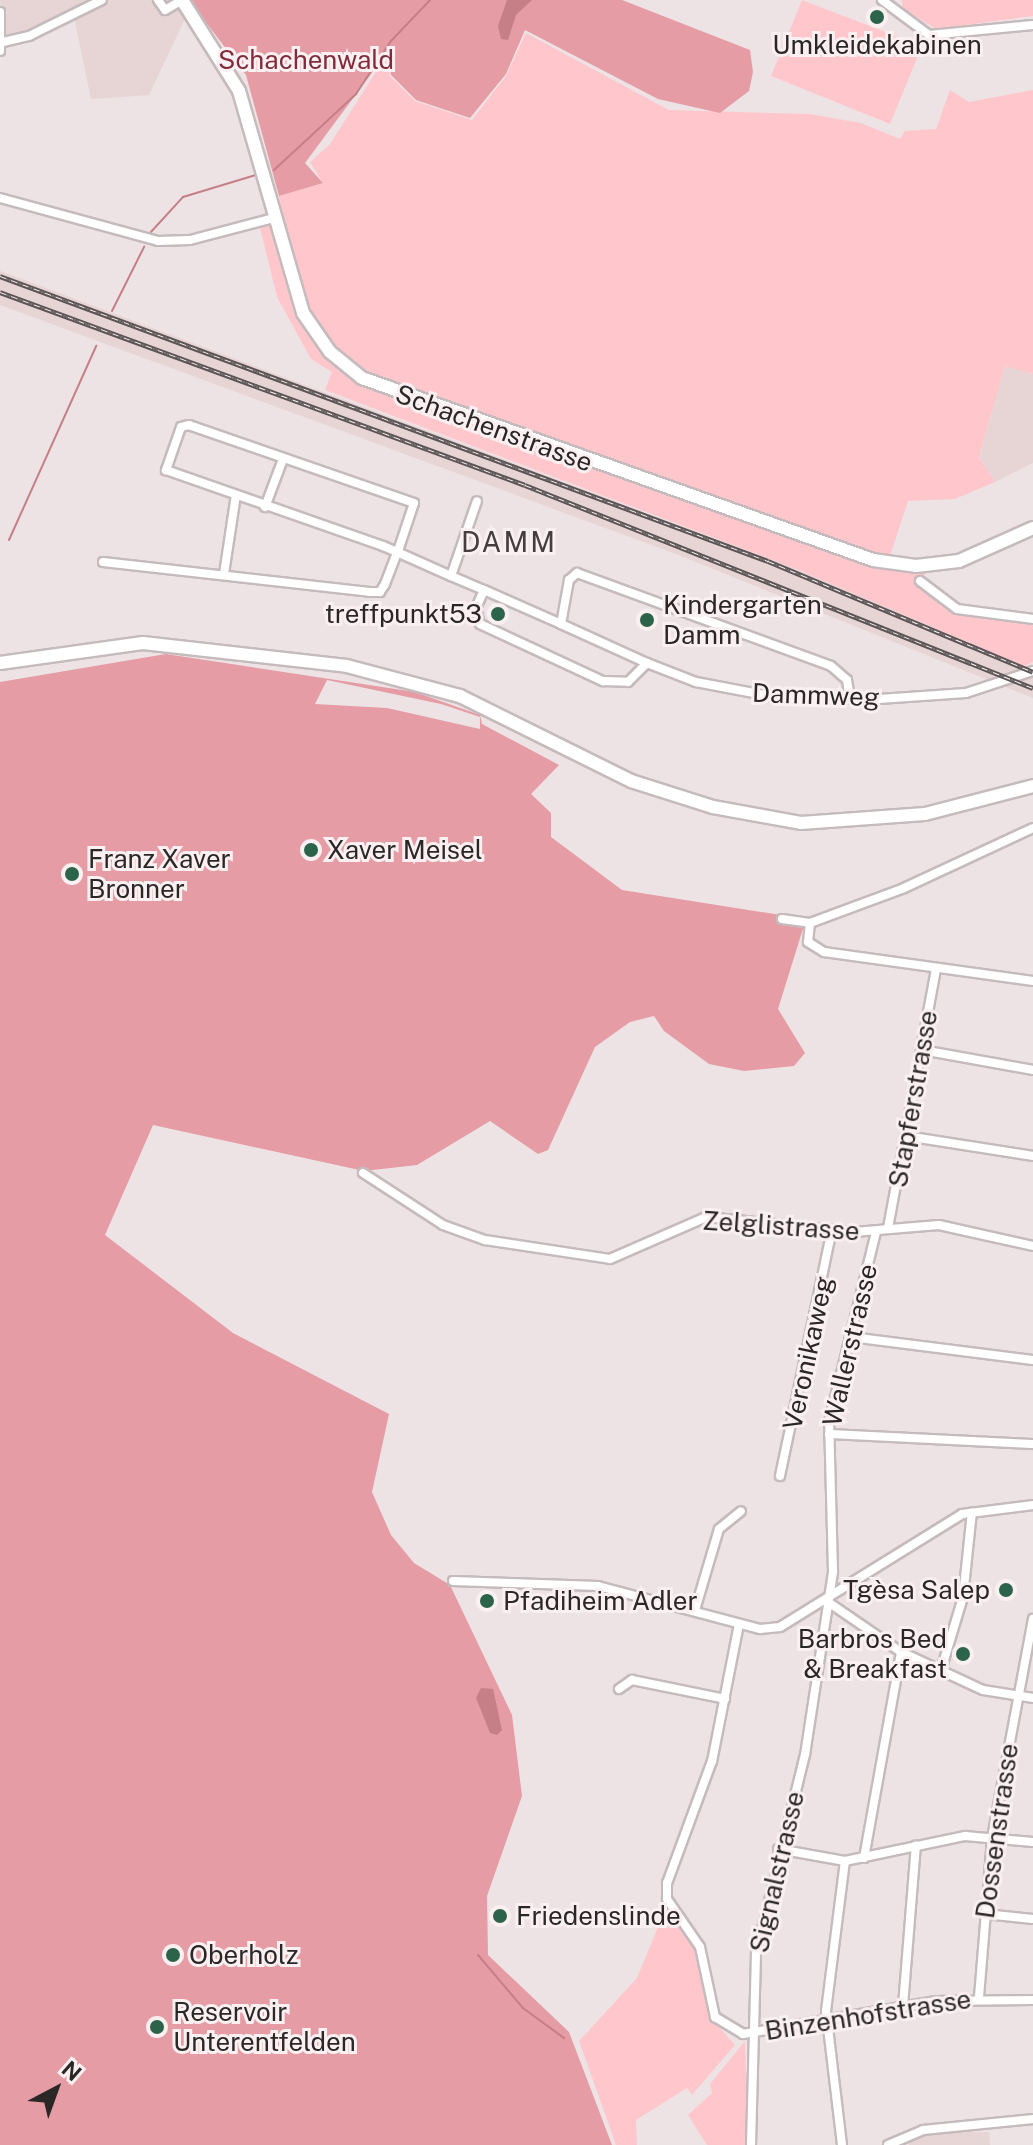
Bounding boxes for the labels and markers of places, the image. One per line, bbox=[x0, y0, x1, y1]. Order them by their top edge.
marker: Umkleidekabinen bbox=[868, 8, 886, 26]
place label: Umkleidekabinen bbox=[772, 29, 982, 61]
place label: Kindergarten Damm bbox=[663, 589, 822, 650]
place label: treffpunkt53 bbox=[325, 598, 482, 630]
marker: treffpunkt53 bbox=[489, 605, 507, 623]
marker: Kindergarten Damm bbox=[638, 611, 656, 629]
place label: Xaver Meisel bbox=[327, 834, 483, 866]
marker: Xaver Meisel bbox=[302, 841, 320, 859]
place label: Franz Xaver Bronner bbox=[88, 843, 231, 904]
marker: Franz Xaver Bronner bbox=[63, 865, 81, 883]
place label: Tgèsa Salep bbox=[843, 1574, 990, 1606]
marker: Tgèsa Salep bbox=[997, 1581, 1015, 1599]
place label: Pfadiheim Adler bbox=[503, 1585, 698, 1617]
marker: Pfadiheim Adler bbox=[478, 1592, 496, 1610]
place label: Barbros Bed & Breakfast bbox=[798, 1623, 947, 1684]
marker: Barbros Bed & Breakfast bbox=[954, 1645, 972, 1663]
place label: Friedenslinde bbox=[516, 1900, 681, 1932]
marker: Friedenslinde bbox=[491, 1907, 509, 1925]
place label: Oberholz bbox=[189, 1939, 299, 1971]
marker: Oberholz bbox=[164, 1946, 182, 1964]
place label: Reservoir Unterentfelden bbox=[173, 1996, 356, 2058]
marker: Reservoir Unterentfelden bbox=[148, 2018, 166, 2036]

